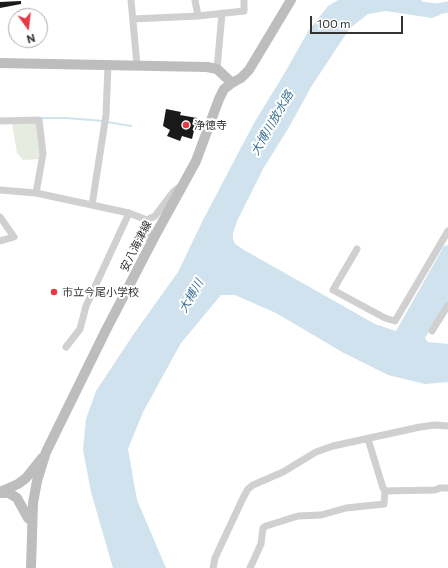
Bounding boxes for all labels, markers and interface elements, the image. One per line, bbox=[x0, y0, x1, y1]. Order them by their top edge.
north arrow bbox=[8, 8, 48, 48]
scale bar bbox=[312, 8, 405, 34]
text: 100 m bbox=[317, 16, 351, 30]
text: N bbox=[25, 32, 37, 46]
water label: 大博川放水路 bbox=[248, 88, 296, 158]
place label: 浄徳寺 bbox=[194, 118, 227, 132]
marker: 浄徳寺 bbox=[181, 120, 191, 130]
street label: 安八海津線 bbox=[118, 219, 154, 273]
water label: 大榑川 bbox=[176, 277, 206, 315]
place label: 市立今尾小学校 bbox=[62, 285, 139, 299]
marker: 市立今尾小学校 bbox=[49, 287, 59, 297]

